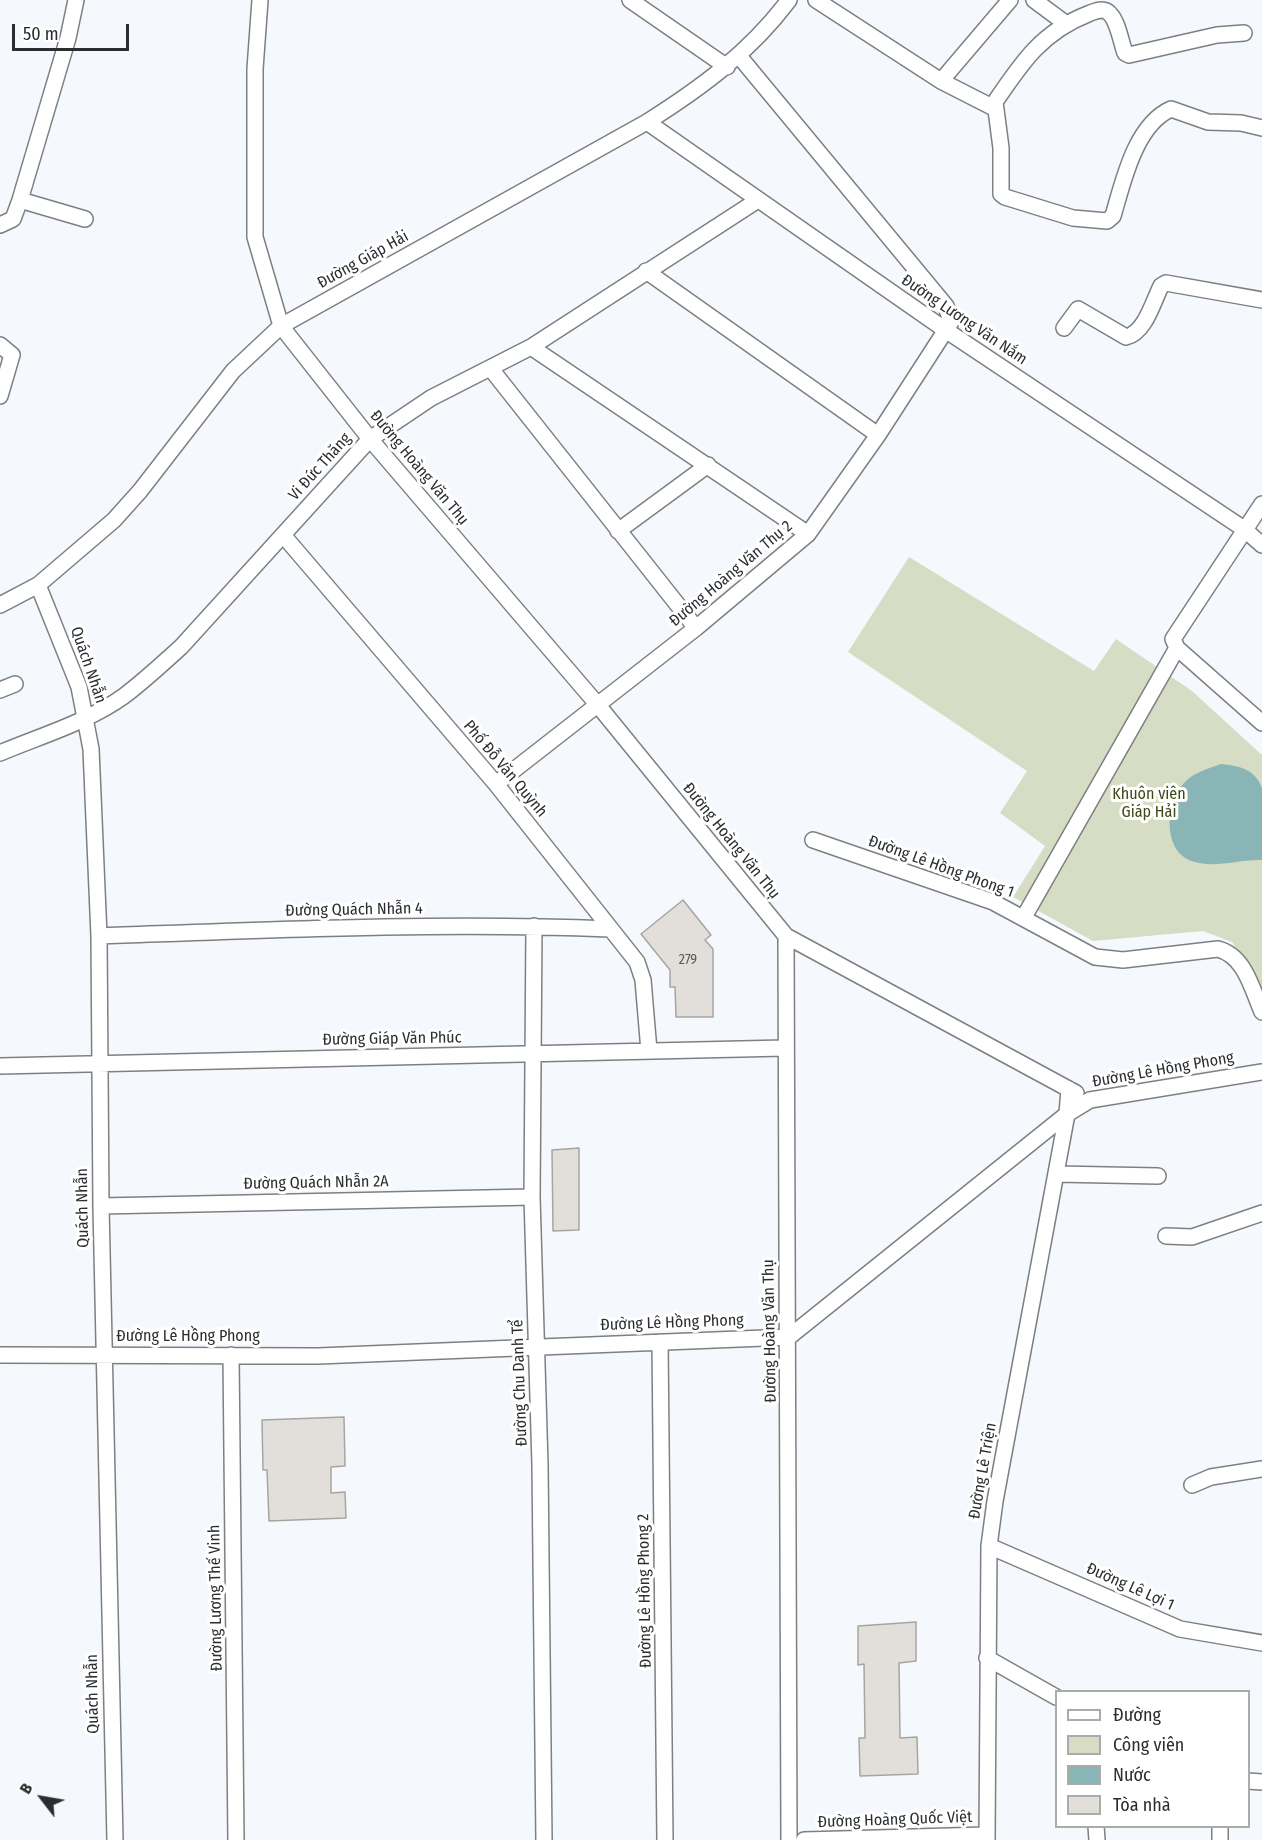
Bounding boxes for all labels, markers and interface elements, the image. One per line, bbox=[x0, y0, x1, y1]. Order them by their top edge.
scale bar bbox=[15, 12, 132, 50]
text: 50 m bbox=[23, 23, 59, 45]
street label: Đường Giáp Hải bbox=[314, 227, 412, 293]
street label: Đường Lương Văn Nắm bbox=[897, 271, 1031, 369]
street label: Đường Hoàng Văn Thụ bbox=[365, 407, 473, 529]
street label: Vi Đức Thăng bbox=[285, 429, 355, 505]
street label: Đường Hoàng Văn Thụ 2 bbox=[666, 517, 796, 631]
street label: Quách Nhẫn bbox=[66, 624, 110, 706]
street label: Phố Đỗ Văn Quỳnh bbox=[459, 717, 551, 821]
street label: Đường Hoàng Văn Thụ bbox=[678, 779, 784, 903]
park label: Khuôn viên Giáp Hải bbox=[1112, 785, 1186, 823]
street label: Đường Lê Hồng Phong 1 bbox=[866, 832, 1016, 902]
street label: Đường Quách Nhẫn 4 bbox=[285, 899, 423, 921]
house number: 279 bbox=[679, 952, 697, 968]
street label: Đường Giáp Văn Phúc bbox=[322, 1028, 462, 1050]
street label: Đường Lê Hồng Phong bbox=[1091, 1048, 1235, 1092]
street label: Quách Nhẫn bbox=[73, 1168, 93, 1248]
street label: Đường Quách Nhẫn 2A bbox=[243, 1172, 389, 1194]
street label: Đường Hoàng Văn Thụ bbox=[759, 1259, 781, 1403]
street label: Đường Lê Hồng Phong bbox=[600, 1311, 744, 1335]
street label: Đường Chu Danh Tể bbox=[508, 1319, 532, 1447]
street label: Đường Lê Hồng Phong bbox=[116, 1327, 260, 1347]
street label: Đường Lê Triện bbox=[965, 1421, 1001, 1521]
street label: Đường Lê Hồng Phong 2 bbox=[634, 1514, 656, 1668]
street label: Đường Lương Thế Vinh bbox=[205, 1525, 227, 1671]
street label: Đường Lê Lợi 1 bbox=[1083, 1559, 1177, 1615]
street label: Quách Nhẫn bbox=[83, 1654, 103, 1734]
legend bbox=[1055, 1690, 1250, 1828]
text: Đường bbox=[1113, 1704, 1161, 1726]
text: Công viên bbox=[1113, 1734, 1184, 1756]
text: Nước bbox=[1113, 1764, 1151, 1786]
north arrow bbox=[12, 1768, 72, 1828]
text: B bbox=[16, 1780, 37, 1797]
text: Tòa nhà bbox=[1113, 1794, 1171, 1816]
street label: Đường Hoàng Quốc Việt bbox=[817, 1808, 973, 1832]

